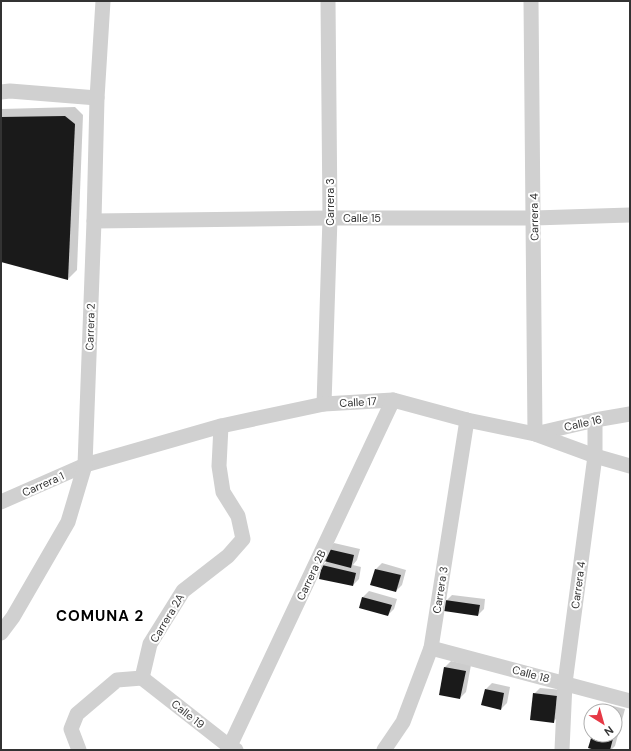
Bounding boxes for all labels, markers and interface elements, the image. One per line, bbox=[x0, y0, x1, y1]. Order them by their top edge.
street label: Carrera 3 bbox=[323, 178, 337, 226]
street label: Carrera 4 bbox=[527, 193, 541, 241]
street label: Calle 15 bbox=[343, 211, 381, 225]
street label: Carrera 2 bbox=[82, 303, 98, 351]
street label: Calle 17 bbox=[339, 394, 377, 410]
street label: Calle 16 bbox=[563, 412, 603, 434]
street label: Carrera 1 bbox=[20, 469, 66, 499]
street label: Carrera 2B bbox=[293, 547, 329, 602]
street label: Carrera 4 bbox=[568, 560, 588, 610]
street label: Carrera 3 bbox=[429, 565, 451, 615]
street label: Carrera 2A bbox=[147, 591, 187, 645]
district label: COMUNA 2 bbox=[56, 606, 144, 626]
street label: Calle 18 bbox=[511, 662, 551, 686]
street label: Calle 19 bbox=[169, 697, 207, 731]
north arrow bbox=[583, 703, 623, 743]
text: N bbox=[602, 723, 616, 739]

